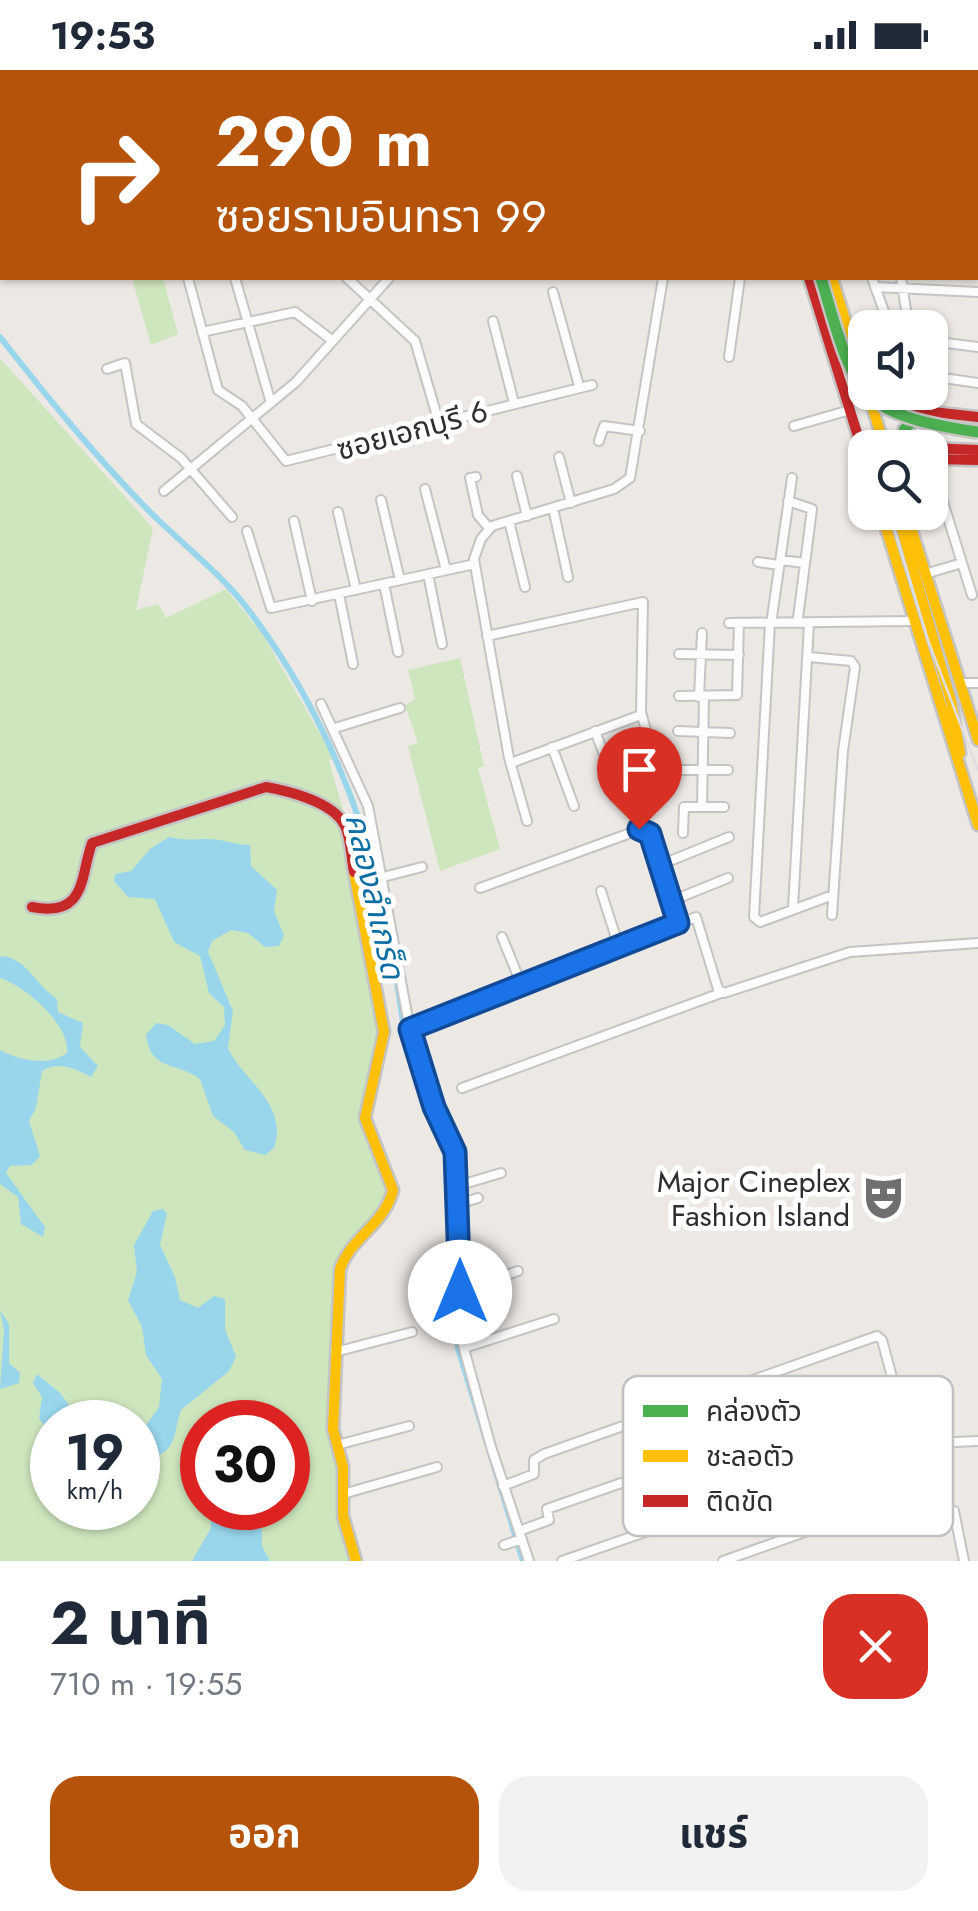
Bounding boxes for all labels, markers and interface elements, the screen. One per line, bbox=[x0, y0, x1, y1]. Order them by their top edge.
text: 19:53 bbox=[50, 8, 155, 63]
text: 290 m bbox=[215, 91, 433, 192]
icon: right bbox=[50, 110, 180, 240]
text: ซอยรามอินทรา 99 bbox=[215, 184, 547, 249]
map controls bbox=[848, 310, 948, 530]
button: sound bbox=[848, 310, 948, 410]
street label: ซอยเอกบุรี 6 bbox=[332, 389, 492, 471]
button: search bbox=[848, 430, 948, 530]
pin bbox=[597, 727, 682, 830]
icon: arrive bbox=[612, 742, 667, 797]
water label: คลองลำเกร็ด bbox=[334, 809, 417, 985]
place label: Major Cineplex Fashion Island bbox=[657, 1160, 850, 1237]
theatre icon: Major Cineplex Fashion Island bbox=[859, 1174, 907, 1222]
position arrow bbox=[408, 1240, 512, 1344]
legend bbox=[623, 1376, 953, 1536]
text: คล่องตัว bbox=[706, 1391, 802, 1432]
speed limit sign: 30 bbox=[180, 1400, 310, 1530]
text: 19 bbox=[66, 1416, 124, 1489]
text: ชะลอตัว bbox=[706, 1436, 795, 1477]
text: km/h bbox=[67, 1472, 123, 1508]
text: ติดขัด bbox=[706, 1481, 774, 1522]
text: 2 นาที bbox=[50, 1580, 211, 1667]
button: close bbox=[823, 1594, 928, 1699]
text: 710 m · 19:55 bbox=[50, 1661, 242, 1707]
button: ออก bbox=[50, 1776, 479, 1891]
button: แชร์ bbox=[499, 1776, 928, 1891]

